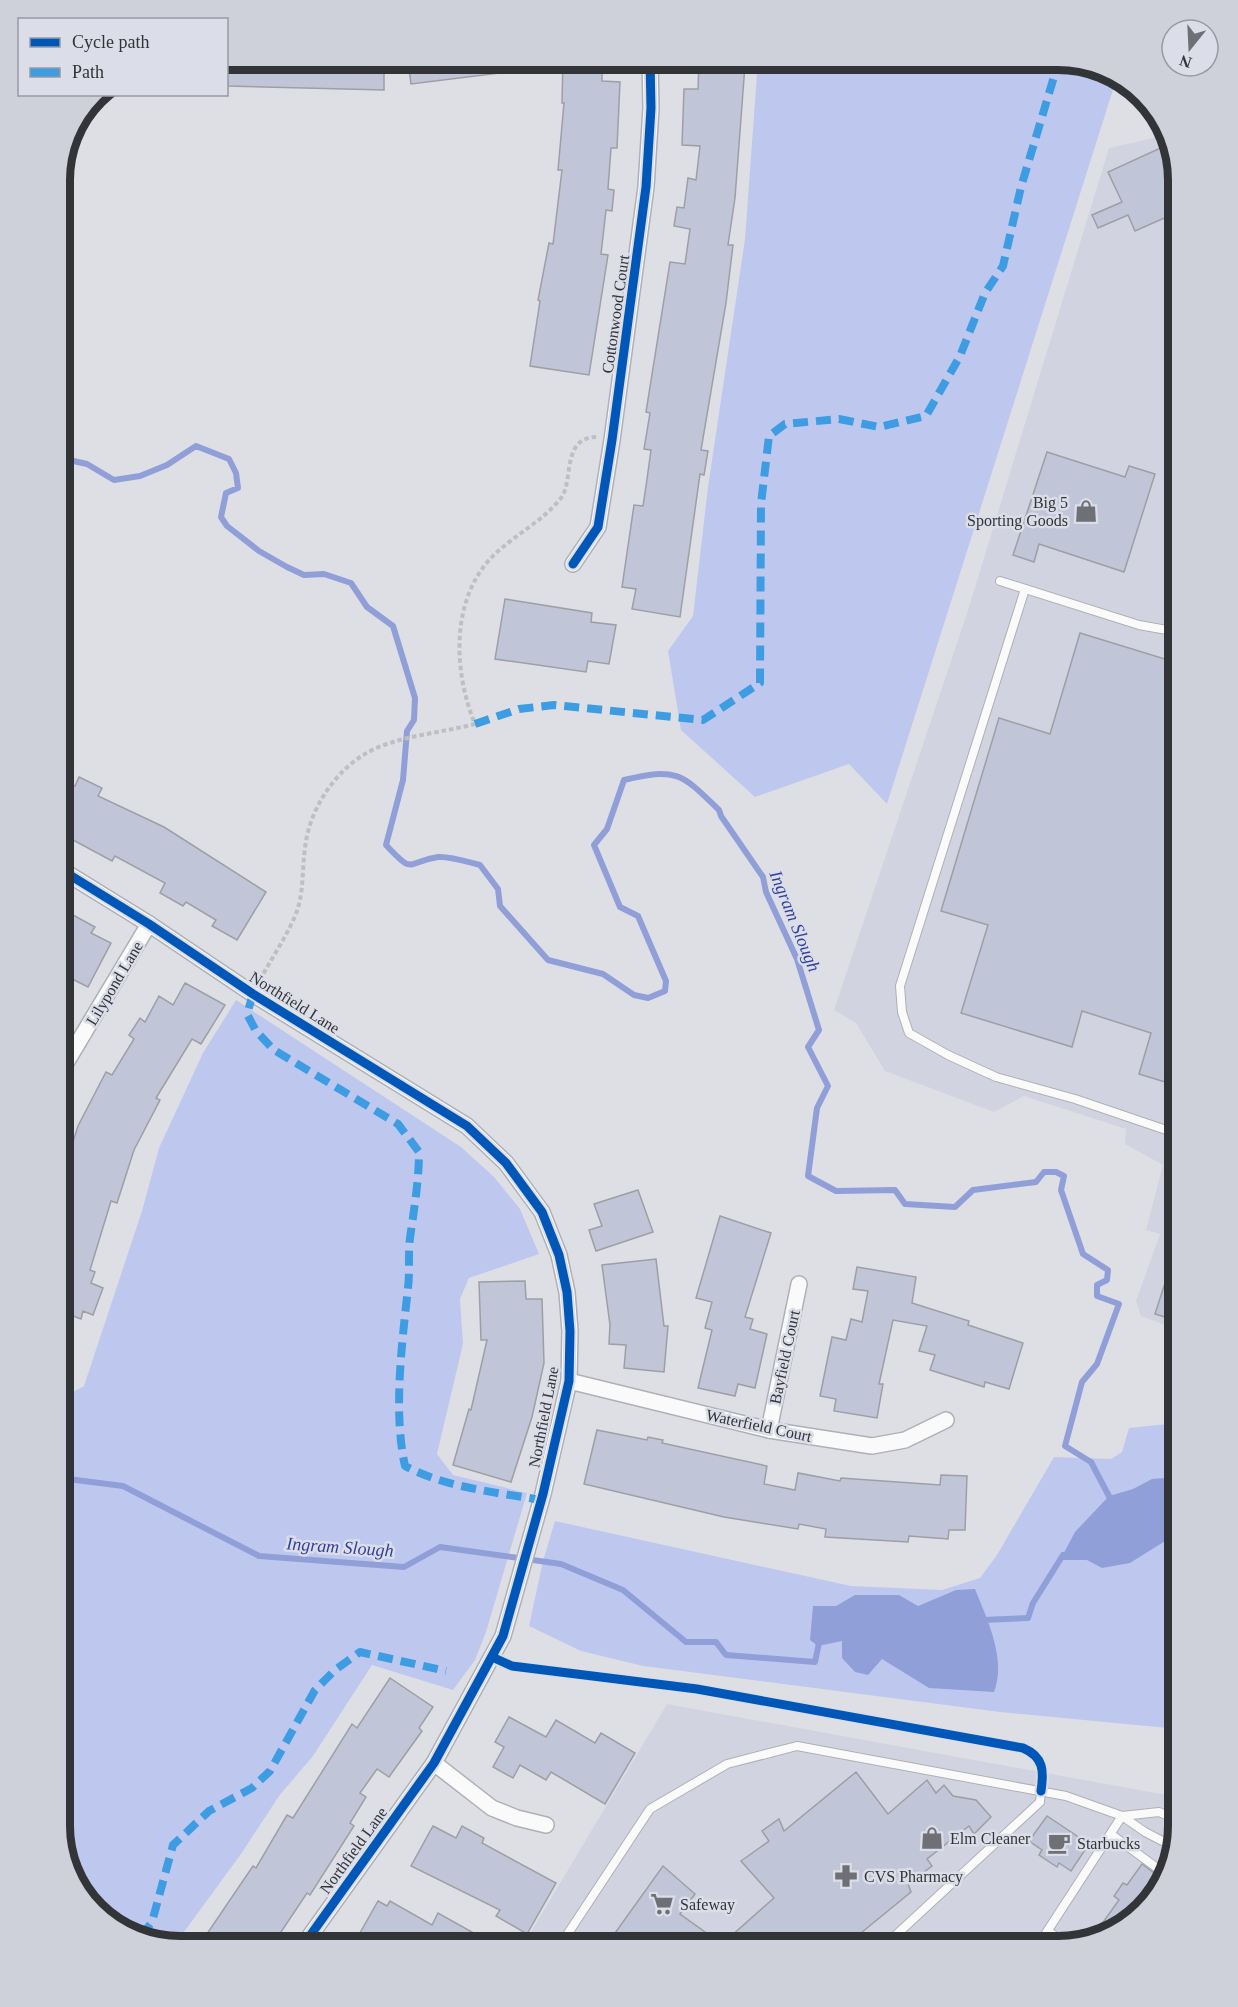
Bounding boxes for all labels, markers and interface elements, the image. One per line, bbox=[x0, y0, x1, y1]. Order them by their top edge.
legend bbox=[18, 18, 228, 96]
north arrow bbox=[1160, 18, 1220, 78]
text: Cycle path bbox=[72, 32, 149, 52]
text: N bbox=[1177, 52, 1194, 72]
text: Path bbox=[72, 62, 104, 82]
street label: Cottonwood Court bbox=[599, 253, 632, 374]
place label: Big 5 Sporting Goods bbox=[967, 494, 1068, 530]
shop icon: Big 5 Sporting Goods bbox=[1073, 498, 1099, 524]
water label: Ingram Slough bbox=[765, 866, 824, 975]
street label: Lilypond Lane bbox=[83, 938, 147, 1029]
street label: Northfield Lane bbox=[247, 968, 343, 1037]
street label: Bayfield Court bbox=[766, 1308, 804, 1406]
street label: Northfield Lane bbox=[525, 1365, 562, 1469]
street label: Waterfield Court bbox=[705, 1406, 814, 1445]
water label: Ingram Slough bbox=[285, 1533, 394, 1561]
street label: Northfield Lane bbox=[316, 1804, 390, 1897]
shop icon: Elm Cleaner bbox=[919, 1825, 945, 1851]
place label: Elm Cleaner bbox=[950, 1830, 1031, 1847]
cafe icon: Starbucks bbox=[1046, 1830, 1072, 1856]
place label: Starbucks bbox=[1077, 1835, 1140, 1852]
pharmacy icon: CVS Pharmacy bbox=[833, 1863, 859, 1889]
place label: CVS Pharmacy bbox=[864, 1868, 963, 1886]
supermarket icon: Safeway bbox=[649, 1891, 675, 1917]
place label: Safeway bbox=[680, 1896, 735, 1914]

